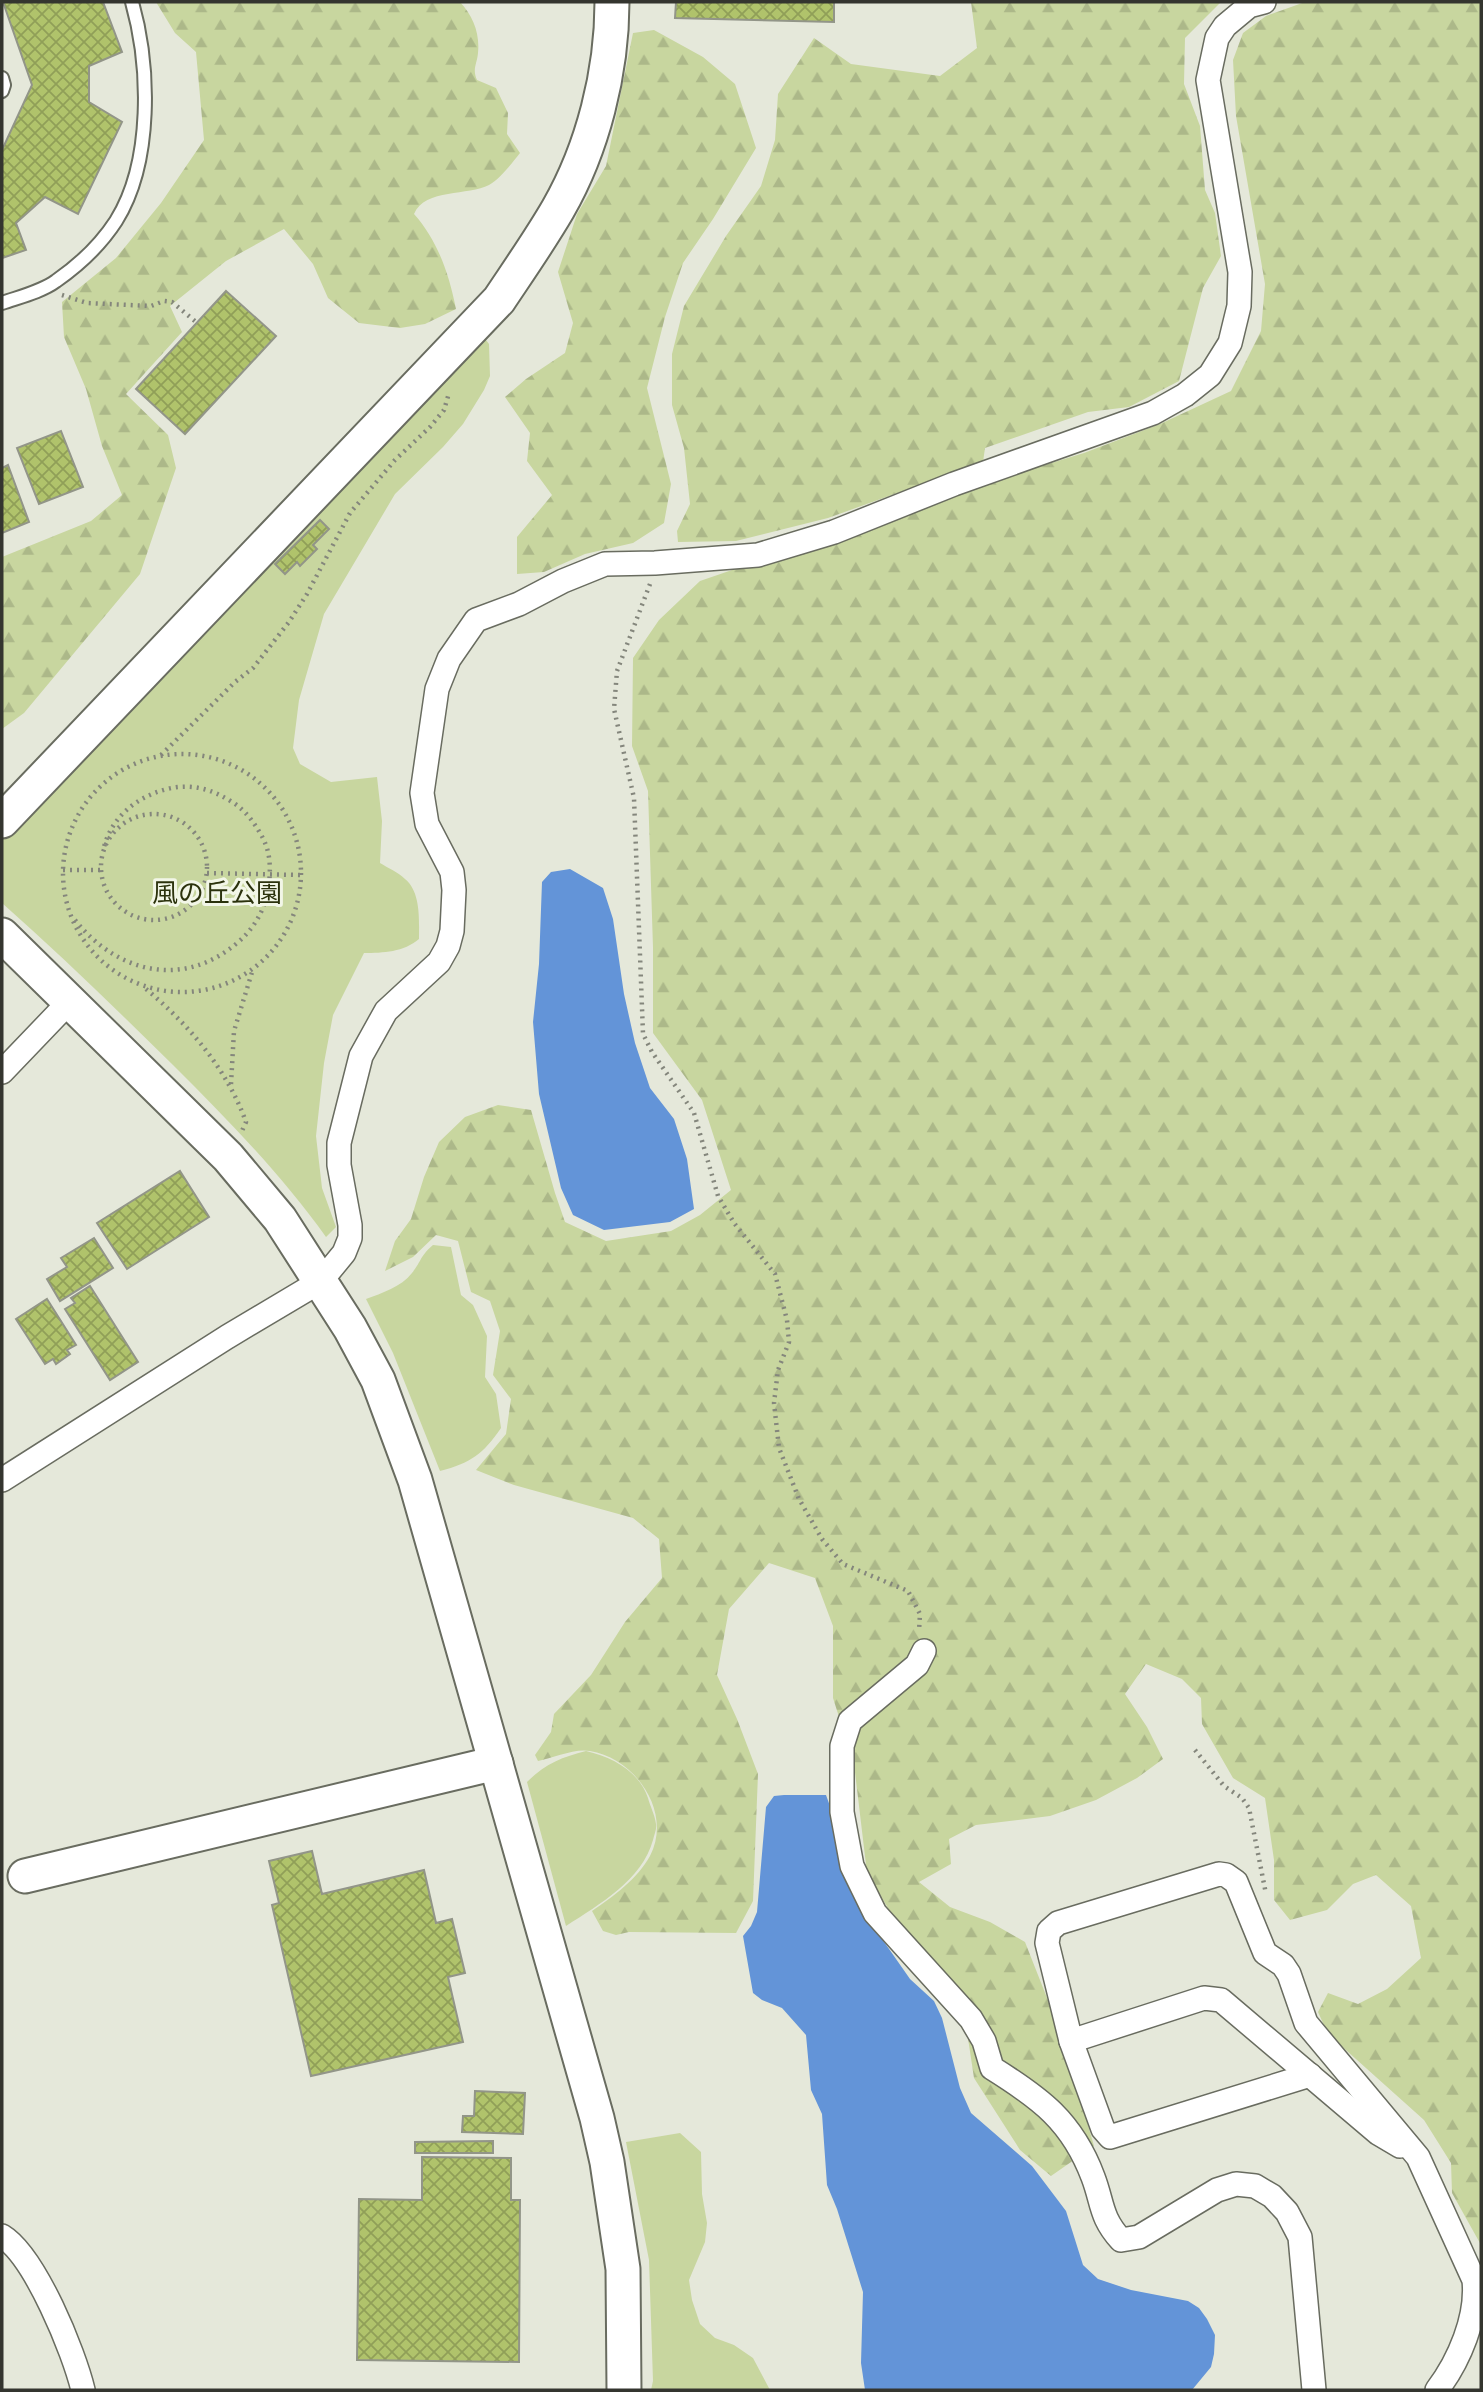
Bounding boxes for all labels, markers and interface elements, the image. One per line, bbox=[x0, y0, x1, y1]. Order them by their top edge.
park label: 風の丘公園 bbox=[152, 877, 282, 909]

